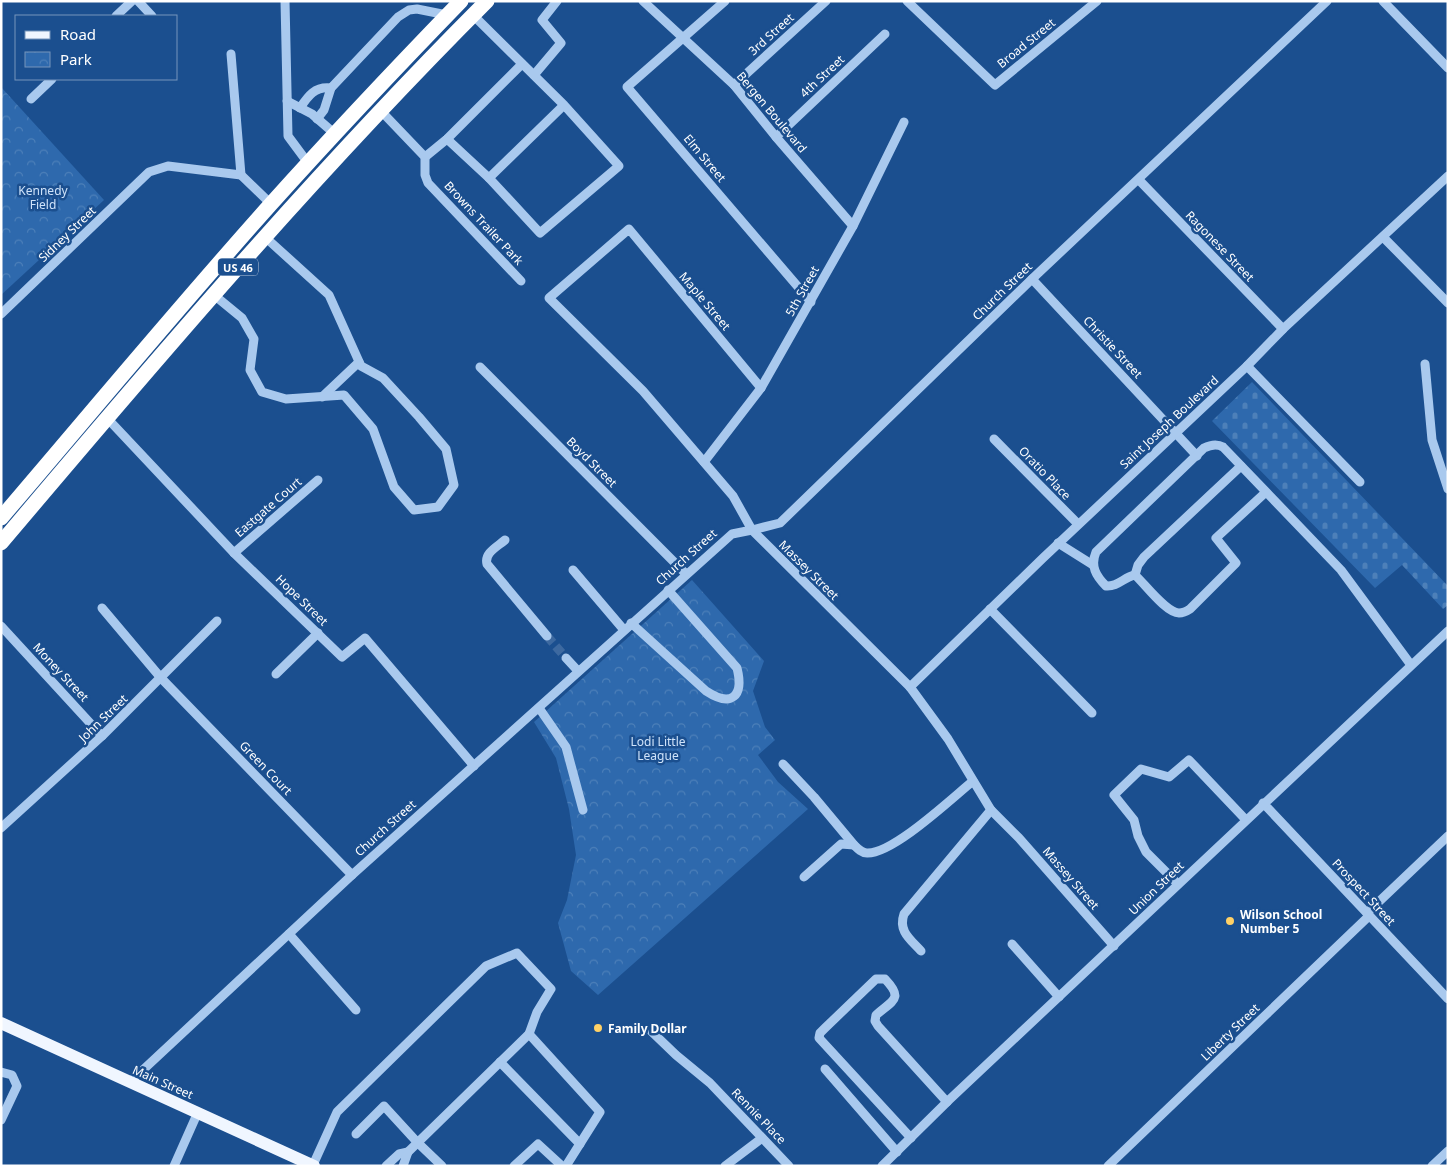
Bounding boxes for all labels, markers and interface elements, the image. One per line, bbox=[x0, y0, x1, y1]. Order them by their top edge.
street label: 3rd Street bbox=[745, 9, 798, 59]
street label: Broad Street bbox=[993, 14, 1059, 72]
legend bbox=[15, 15, 178, 80]
text: Road bbox=[60, 24, 96, 44]
text: Park bbox=[60, 49, 92, 69]
street label: 4th Street bbox=[796, 50, 848, 101]
street label: Bergen Boulevard bbox=[733, 68, 811, 156]
street label: Elm Street bbox=[680, 130, 730, 186]
street label: Browns Trailer Park bbox=[441, 177, 528, 269]
park label: Kennedy Field bbox=[18, 182, 69, 213]
street label: Sidney Street bbox=[35, 202, 100, 266]
street label: Ragonese Street bbox=[1182, 207, 1259, 286]
road number: US 46 bbox=[218, 258, 258, 276]
street label: Church Street bbox=[968, 258, 1036, 324]
street label: 5th Street bbox=[781, 262, 823, 319]
street label: Maple Street bbox=[676, 268, 735, 334]
street label: Christie Street bbox=[1080, 312, 1147, 382]
street label: Saint Joseph Boulevard bbox=[1116, 372, 1222, 472]
street label: Boyd Street bbox=[563, 433, 621, 491]
street label: Oratio Place bbox=[1015, 443, 1075, 504]
street label: Eastgate Court bbox=[231, 473, 306, 541]
street label: Church Street bbox=[652, 524, 721, 589]
street label: Massey Street bbox=[775, 536, 843, 604]
street label: Hope Street bbox=[272, 571, 332, 630]
street label: Money Street bbox=[29, 639, 93, 706]
street label: John Street bbox=[74, 690, 132, 746]
park label: Lodi Little League bbox=[630, 733, 686, 764]
street label: Green Court bbox=[236, 737, 297, 799]
street label: Church Street bbox=[351, 795, 420, 860]
street label: Massey Street bbox=[1039, 843, 1104, 914]
street label: Prospect Street bbox=[1329, 855, 1400, 930]
street label: Union Street bbox=[1125, 857, 1188, 919]
place label: Wilson School Number 5 bbox=[1240, 906, 1322, 937]
marker: Wilson School Number 5 bbox=[1224, 915, 1236, 927]
street label: Liberty Street bbox=[1197, 999, 1264, 1064]
place label: Family Dollar bbox=[608, 1020, 687, 1037]
marker: Family Dollar bbox=[592, 1022, 604, 1034]
street label: Main Street bbox=[130, 1061, 197, 1103]
street label: Rennie Place bbox=[728, 1084, 790, 1148]

